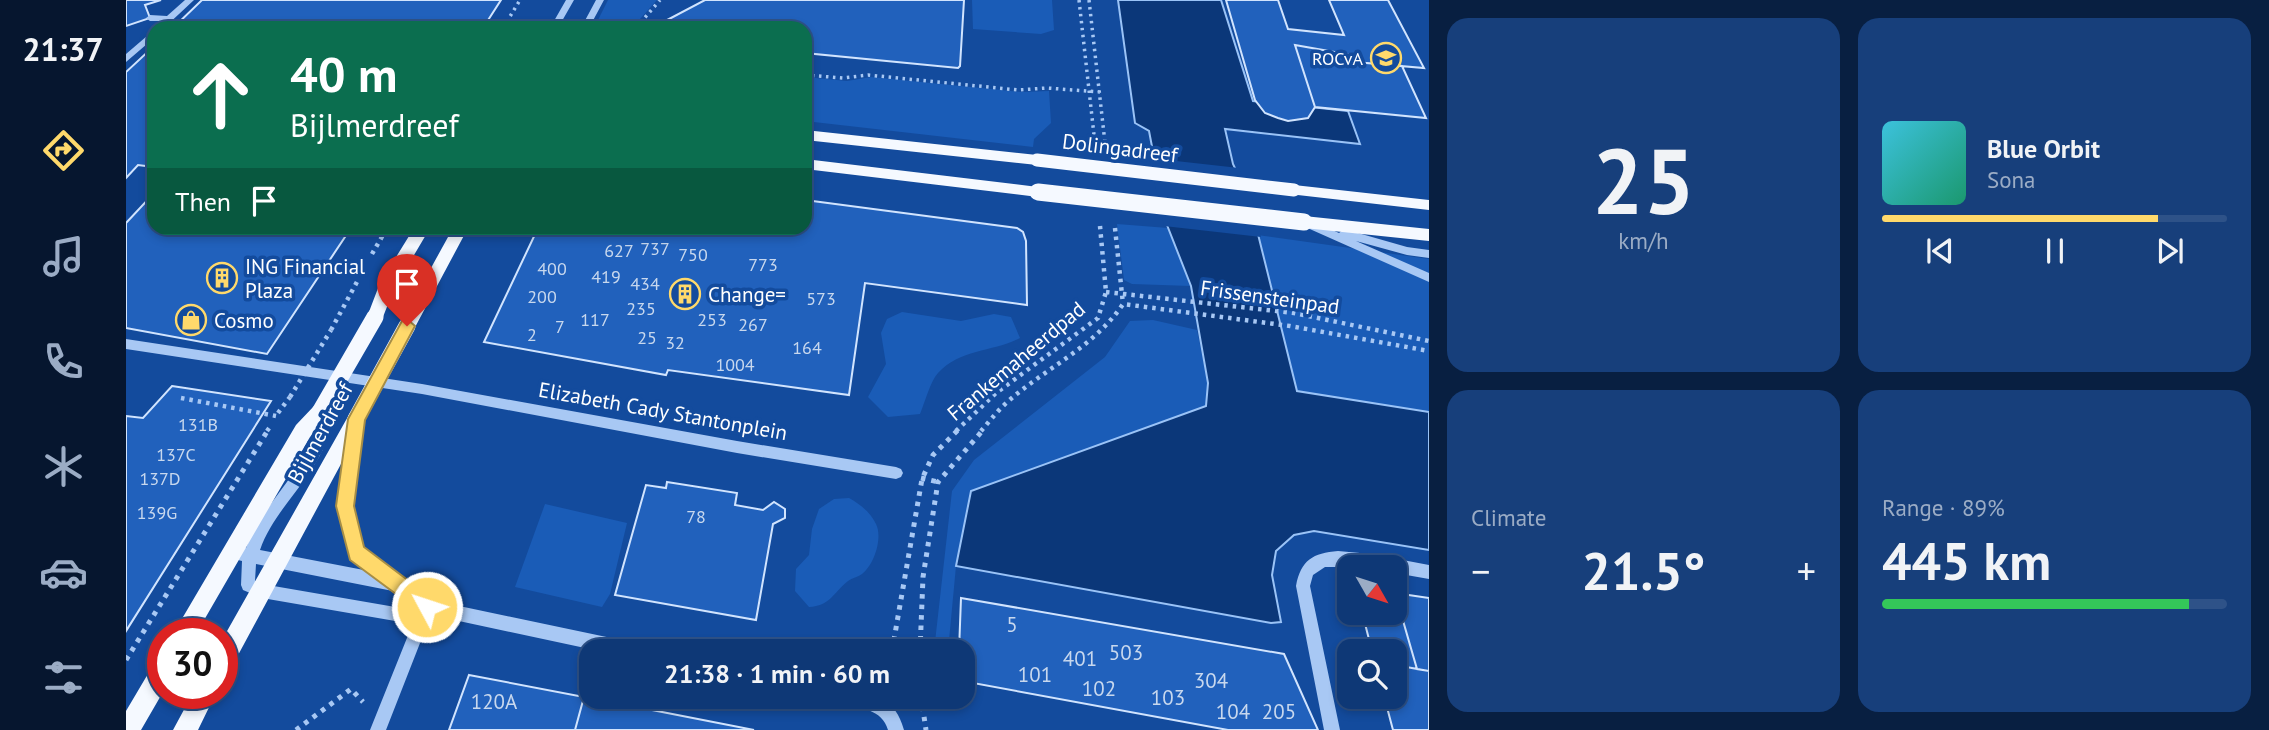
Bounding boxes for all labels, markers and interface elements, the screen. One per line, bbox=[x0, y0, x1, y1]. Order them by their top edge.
text: 21:37 bbox=[22, 28, 104, 70]
school or university icon: ROCvA bbox=[1369, 41, 1403, 75]
text: 40 m bbox=[290, 42, 397, 106]
place label: ROCvA bbox=[1312, 47, 1363, 70]
icon: ahead bbox=[175, 49, 266, 140]
text: Bijlmerdreef bbox=[290, 104, 459, 146]
text: 25 bbox=[1592, 121, 1695, 239]
icon: directions bbox=[39, 126, 88, 175]
street label: Dolingadreef bbox=[1061, 128, 1181, 169]
text: Blue Orbit bbox=[1987, 132, 2100, 165]
text: Sona bbox=[1987, 165, 2036, 194]
icon: arrive bbox=[245, 182, 283, 220]
text: Then bbox=[175, 185, 231, 218]
text: km/h bbox=[1618, 226, 1669, 255]
icon: music bbox=[39, 232, 88, 281]
icon: previous bbox=[1921, 232, 1959, 270]
icon: pause bbox=[2036, 232, 2074, 270]
icon: next bbox=[2151, 232, 2189, 270]
house number: 737 bbox=[640, 237, 670, 260]
house number: 627 bbox=[604, 239, 634, 262]
house number: 750 bbox=[678, 243, 708, 266]
place label: ING Financial Plaza bbox=[245, 253, 365, 304]
house number: 773 bbox=[748, 253, 778, 276]
pin bbox=[377, 254, 437, 326]
house number: 400 bbox=[537, 257, 567, 280]
building icon: ING Financial Plaza bbox=[205, 261, 239, 295]
icon: arrive bbox=[388, 265, 426, 303]
house number: 419 bbox=[591, 265, 621, 288]
house number: 434 bbox=[630, 272, 660, 295]
street label: Frissensteinpad bbox=[1199, 274, 1341, 320]
building icon: Change= bbox=[668, 277, 702, 311]
place label: Change= bbox=[708, 281, 786, 308]
house number: 200 bbox=[527, 285, 557, 308]
house number: 573 bbox=[806, 287, 836, 310]
street label: Frankemaheerdpad bbox=[941, 295, 1091, 427]
house number: 235 bbox=[626, 297, 656, 320]
shop icon: Cosmo bbox=[174, 303, 208, 337]
place label: Cosmo bbox=[214, 307, 274, 334]
house number: 117 bbox=[580, 308, 610, 331]
house number: 253 bbox=[697, 308, 727, 331]
house number: 267 bbox=[738, 313, 768, 336]
house number: 7 bbox=[555, 315, 565, 338]
house number: 2 bbox=[527, 323, 537, 346]
house number: 25 bbox=[637, 326, 657, 349]
house number: 32 bbox=[665, 331, 685, 354]
house number: 164 bbox=[792, 336, 822, 359]
icon: phone bbox=[39, 337, 88, 386]
house number: 1004 bbox=[715, 353, 755, 376]
street label: Elizabeth Cady Stantonplein bbox=[537, 376, 789, 446]
street label: Bijlmerdreef bbox=[281, 377, 359, 488]
house number: 131B bbox=[178, 413, 218, 436]
icon: climate bbox=[39, 442, 88, 491]
house number: 137C bbox=[156, 443, 196, 466]
house number: 137D bbox=[139, 467, 181, 490]
text: Range · 89% bbox=[1882, 493, 2005, 522]
house number: 139G bbox=[137, 501, 177, 524]
text: Climate bbox=[1471, 503, 1546, 532]
house number: 78 bbox=[686, 505, 706, 528]
text: 445 km bbox=[1882, 527, 2051, 594]
text: 21.5° bbox=[1582, 537, 1705, 604]
text: − bbox=[1471, 546, 1490, 595]
text: + bbox=[1797, 546, 1816, 595]
icon: car bbox=[39, 548, 88, 597]
north arrow bbox=[1337, 555, 1407, 625]
map controls bbox=[1337, 555, 1407, 709]
position arrow bbox=[390, 570, 464, 644]
house number: 5 bbox=[1006, 611, 1018, 638]
speed limit sign: 30 bbox=[147, 618, 238, 709]
house number: 503 bbox=[1109, 639, 1143, 666]
button: search bbox=[1337, 639, 1407, 709]
house number: 401 bbox=[1063, 645, 1097, 672]
icon: filters bbox=[39, 653, 88, 702]
text: 21:38 · 1 min · 60 m bbox=[664, 657, 890, 690]
house number: 101 bbox=[1018, 661, 1052, 688]
house number: 304 bbox=[1194, 667, 1228, 694]
house number: 102 bbox=[1082, 675, 1116, 702]
house number: 103 bbox=[1151, 684, 1185, 711]
house number: 120A bbox=[471, 688, 518, 715]
house number: 104 bbox=[1216, 698, 1250, 725]
house number: 205 bbox=[1262, 698, 1296, 725]

